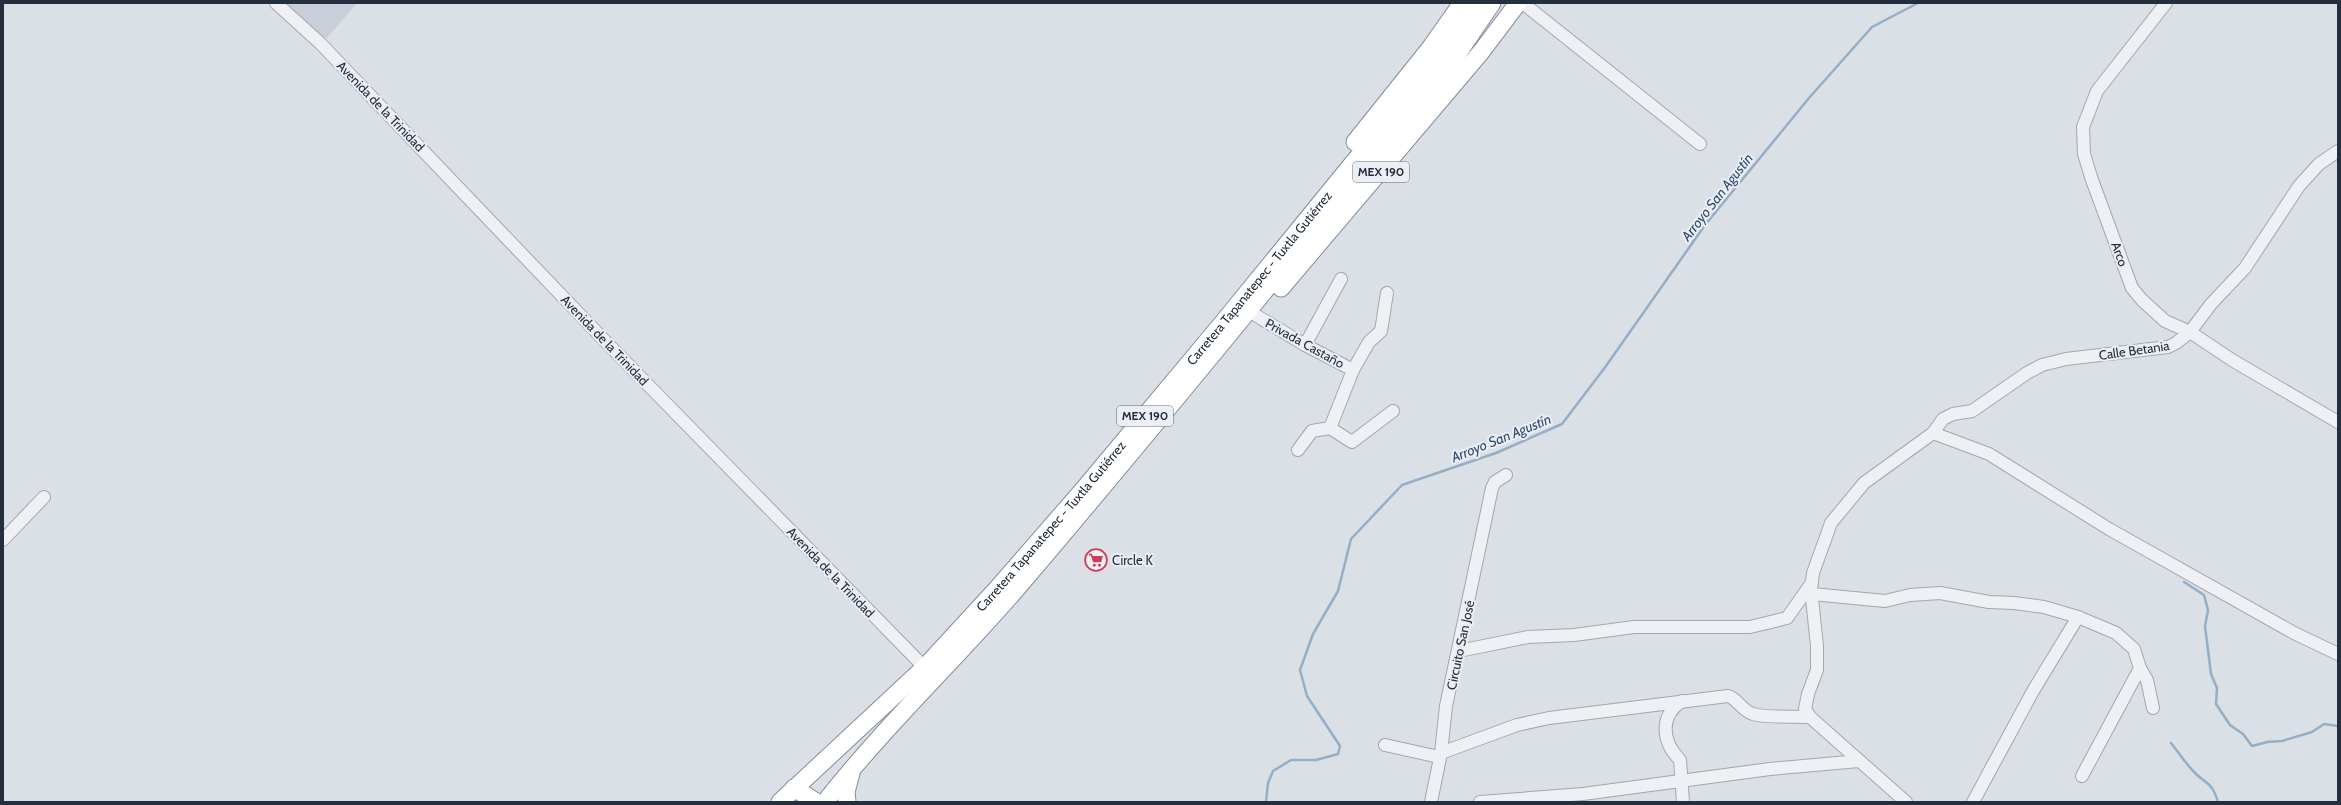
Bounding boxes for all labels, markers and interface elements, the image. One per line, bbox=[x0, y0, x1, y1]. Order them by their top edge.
street label: Avenida de la Trinidad bbox=[334, 58, 428, 154]
water label: Arroyo San Agustín bbox=[1677, 150, 1757, 245]
road number: MEX 190 bbox=[1353, 162, 1409, 182]
street label: Carretera Tapanatepec - Tuxtla Gutiérrez bbox=[1183, 188, 1335, 368]
street label: Arco bbox=[2108, 240, 2132, 268]
street label: Avenida de la Trinidad bbox=[558, 292, 652, 388]
street label: Privada Castaño bbox=[1263, 315, 1347, 371]
street label: Calle Betania bbox=[2098, 337, 2171, 363]
road number: MEX 190 bbox=[1117, 406, 1173, 426]
water label: Arroyo San Agustín bbox=[1447, 410, 1554, 467]
street label: Carretera Tapanatepec - Tuxtla Gutiérrez bbox=[972, 437, 1129, 615]
street label: Avenida de la Trinidad bbox=[784, 524, 878, 620]
supermarket icon: Circle K bbox=[1083, 547, 1109, 573]
place label: Circle K bbox=[1112, 552, 1154, 568]
street label: Circuito San José bbox=[1443, 598, 1477, 691]

